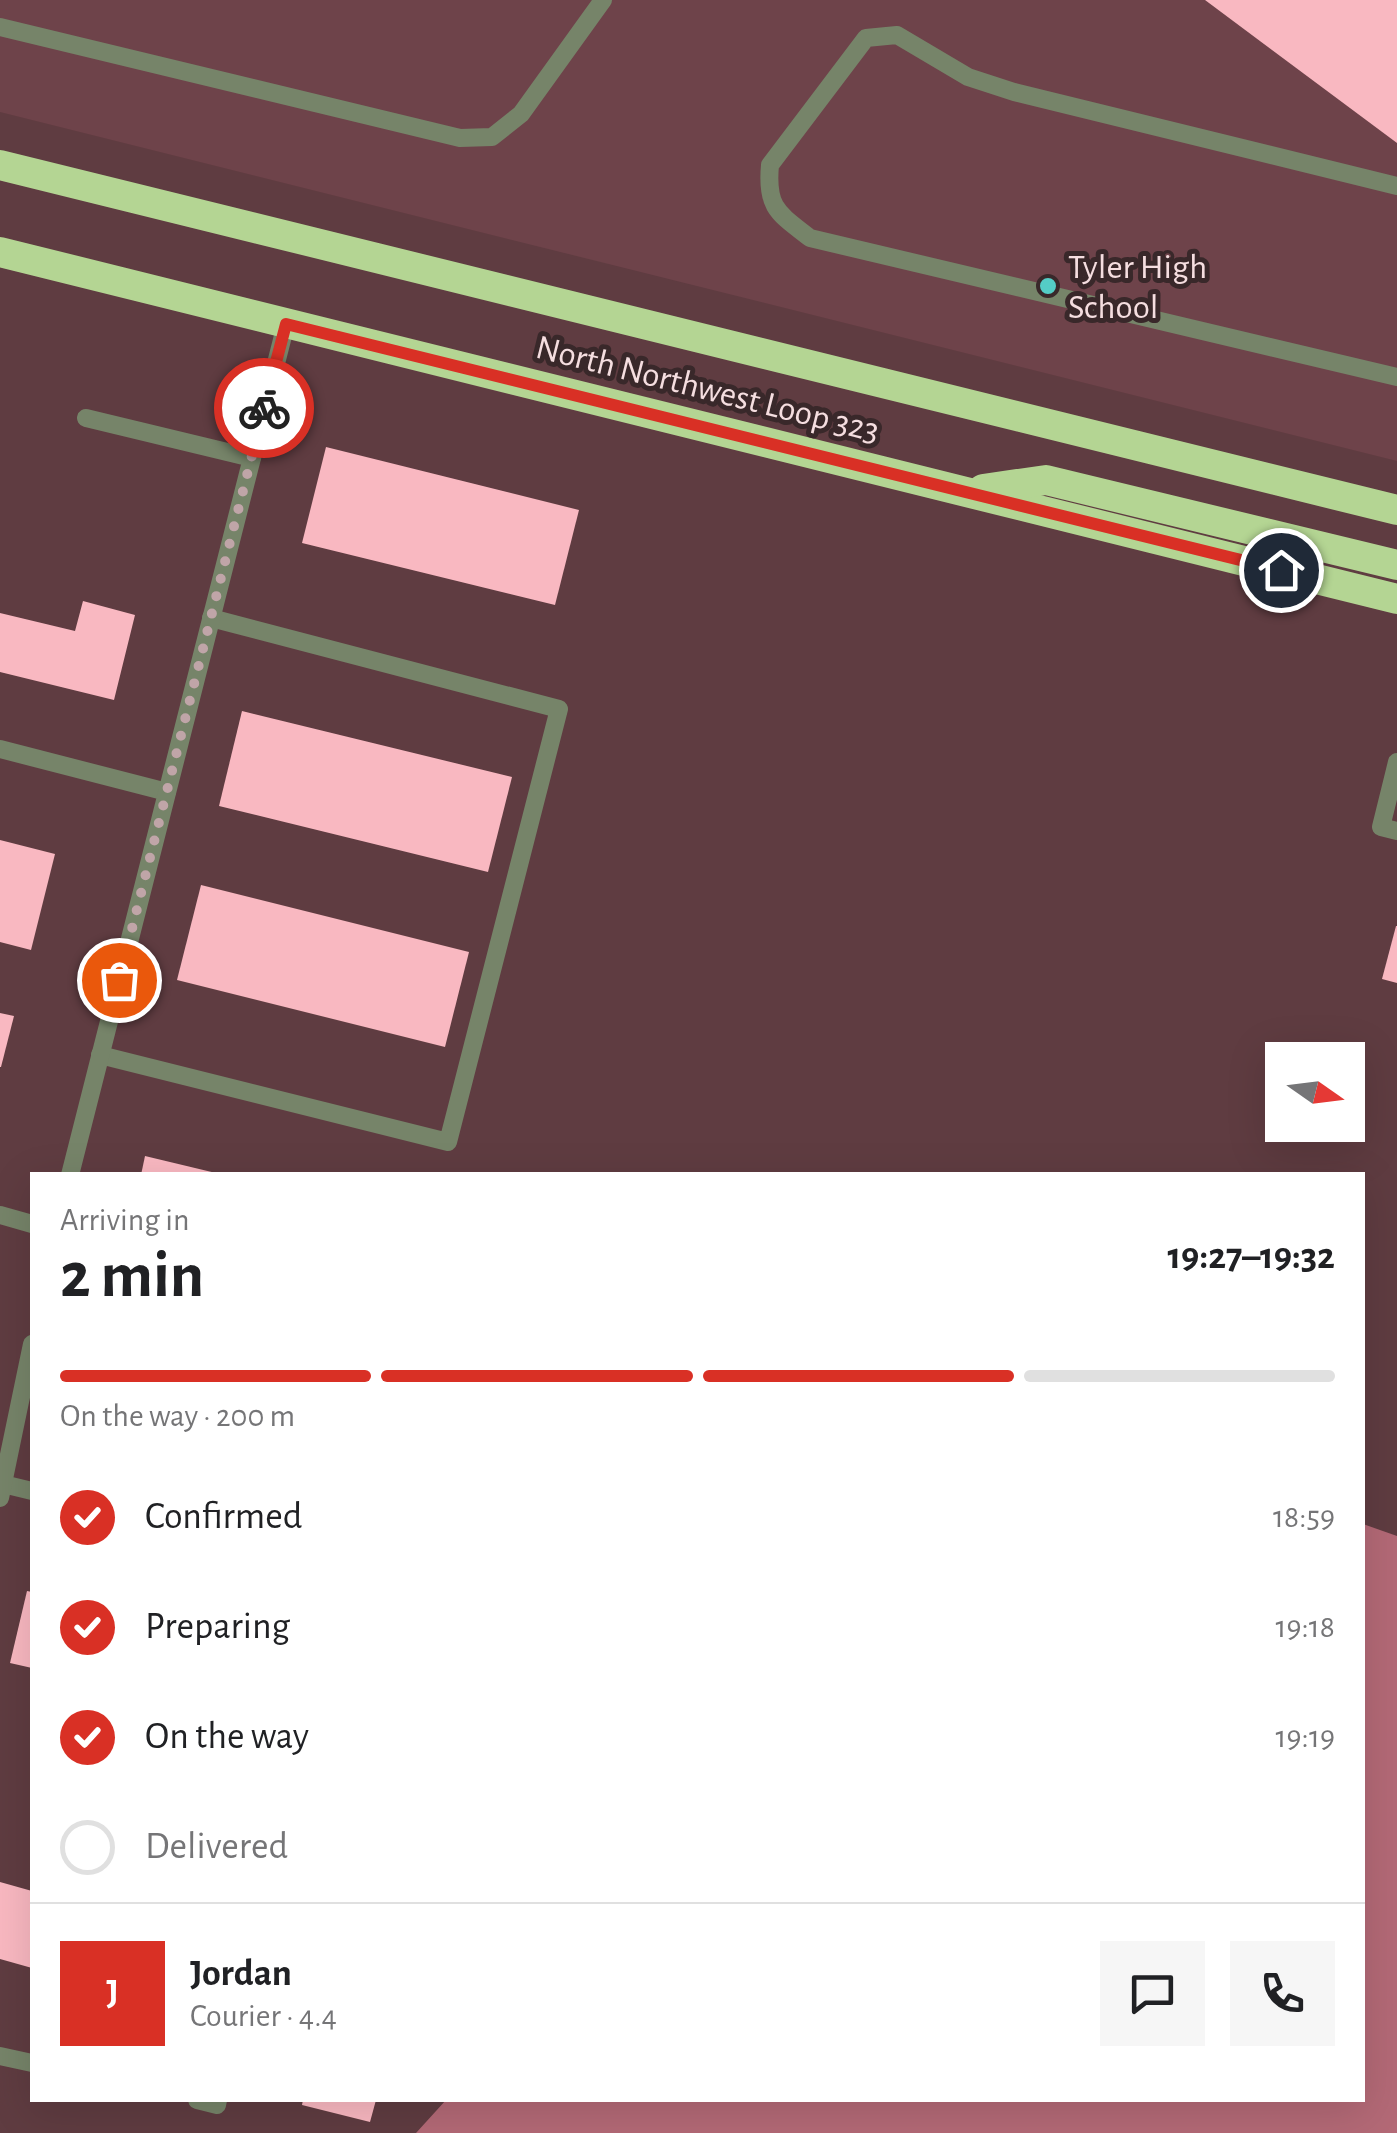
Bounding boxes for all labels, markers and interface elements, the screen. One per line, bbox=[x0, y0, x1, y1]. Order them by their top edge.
place label: Tyler High School bbox=[1068, 250, 1207, 325]
marker: Tyler High School bbox=[1037, 275, 1059, 297]
street label: North Northwest Loop 323 bbox=[532, 330, 883, 449]
courier bbox=[214, 358, 314, 458]
icon: bike bbox=[237, 381, 292, 436]
pin bbox=[1239, 528, 1324, 613]
icon: home bbox=[1254, 543, 1309, 598]
pin bbox=[77, 938, 162, 1023]
icon: bag bbox=[92, 953, 147, 1008]
north arrow bbox=[1265, 1042, 1365, 1142]
map controls bbox=[1265, 1042, 1365, 1142]
text: Arriving in bbox=[60, 1204, 189, 1236]
text: 19:27–19:32 bbox=[1167, 1238, 1335, 1276]
text: 2 min bbox=[60, 1244, 204, 1309]
text: On the way · 200 m bbox=[60, 1400, 295, 1432]
icon: check bbox=[60, 1490, 115, 1545]
text: Confirmed bbox=[145, 1498, 302, 1536]
text: 18:59 bbox=[1273, 1501, 1335, 1533]
icon: check bbox=[60, 1600, 115, 1655]
text: Preparing bbox=[145, 1608, 290, 1646]
text: 19:18 bbox=[1275, 1611, 1335, 1643]
icon: check bbox=[60, 1710, 115, 1765]
text: On the way bbox=[145, 1718, 309, 1756]
text: 19:19 bbox=[1276, 1721, 1335, 1753]
text: Delivered bbox=[145, 1828, 288, 1866]
button: chat bbox=[1100, 1941, 1205, 2046]
button: phone bbox=[1230, 1941, 1335, 2046]
text: Jordan bbox=[190, 1955, 292, 1993]
text: J bbox=[106, 1974, 119, 2012]
text: Courier · 4.4 bbox=[190, 2000, 337, 2032]

